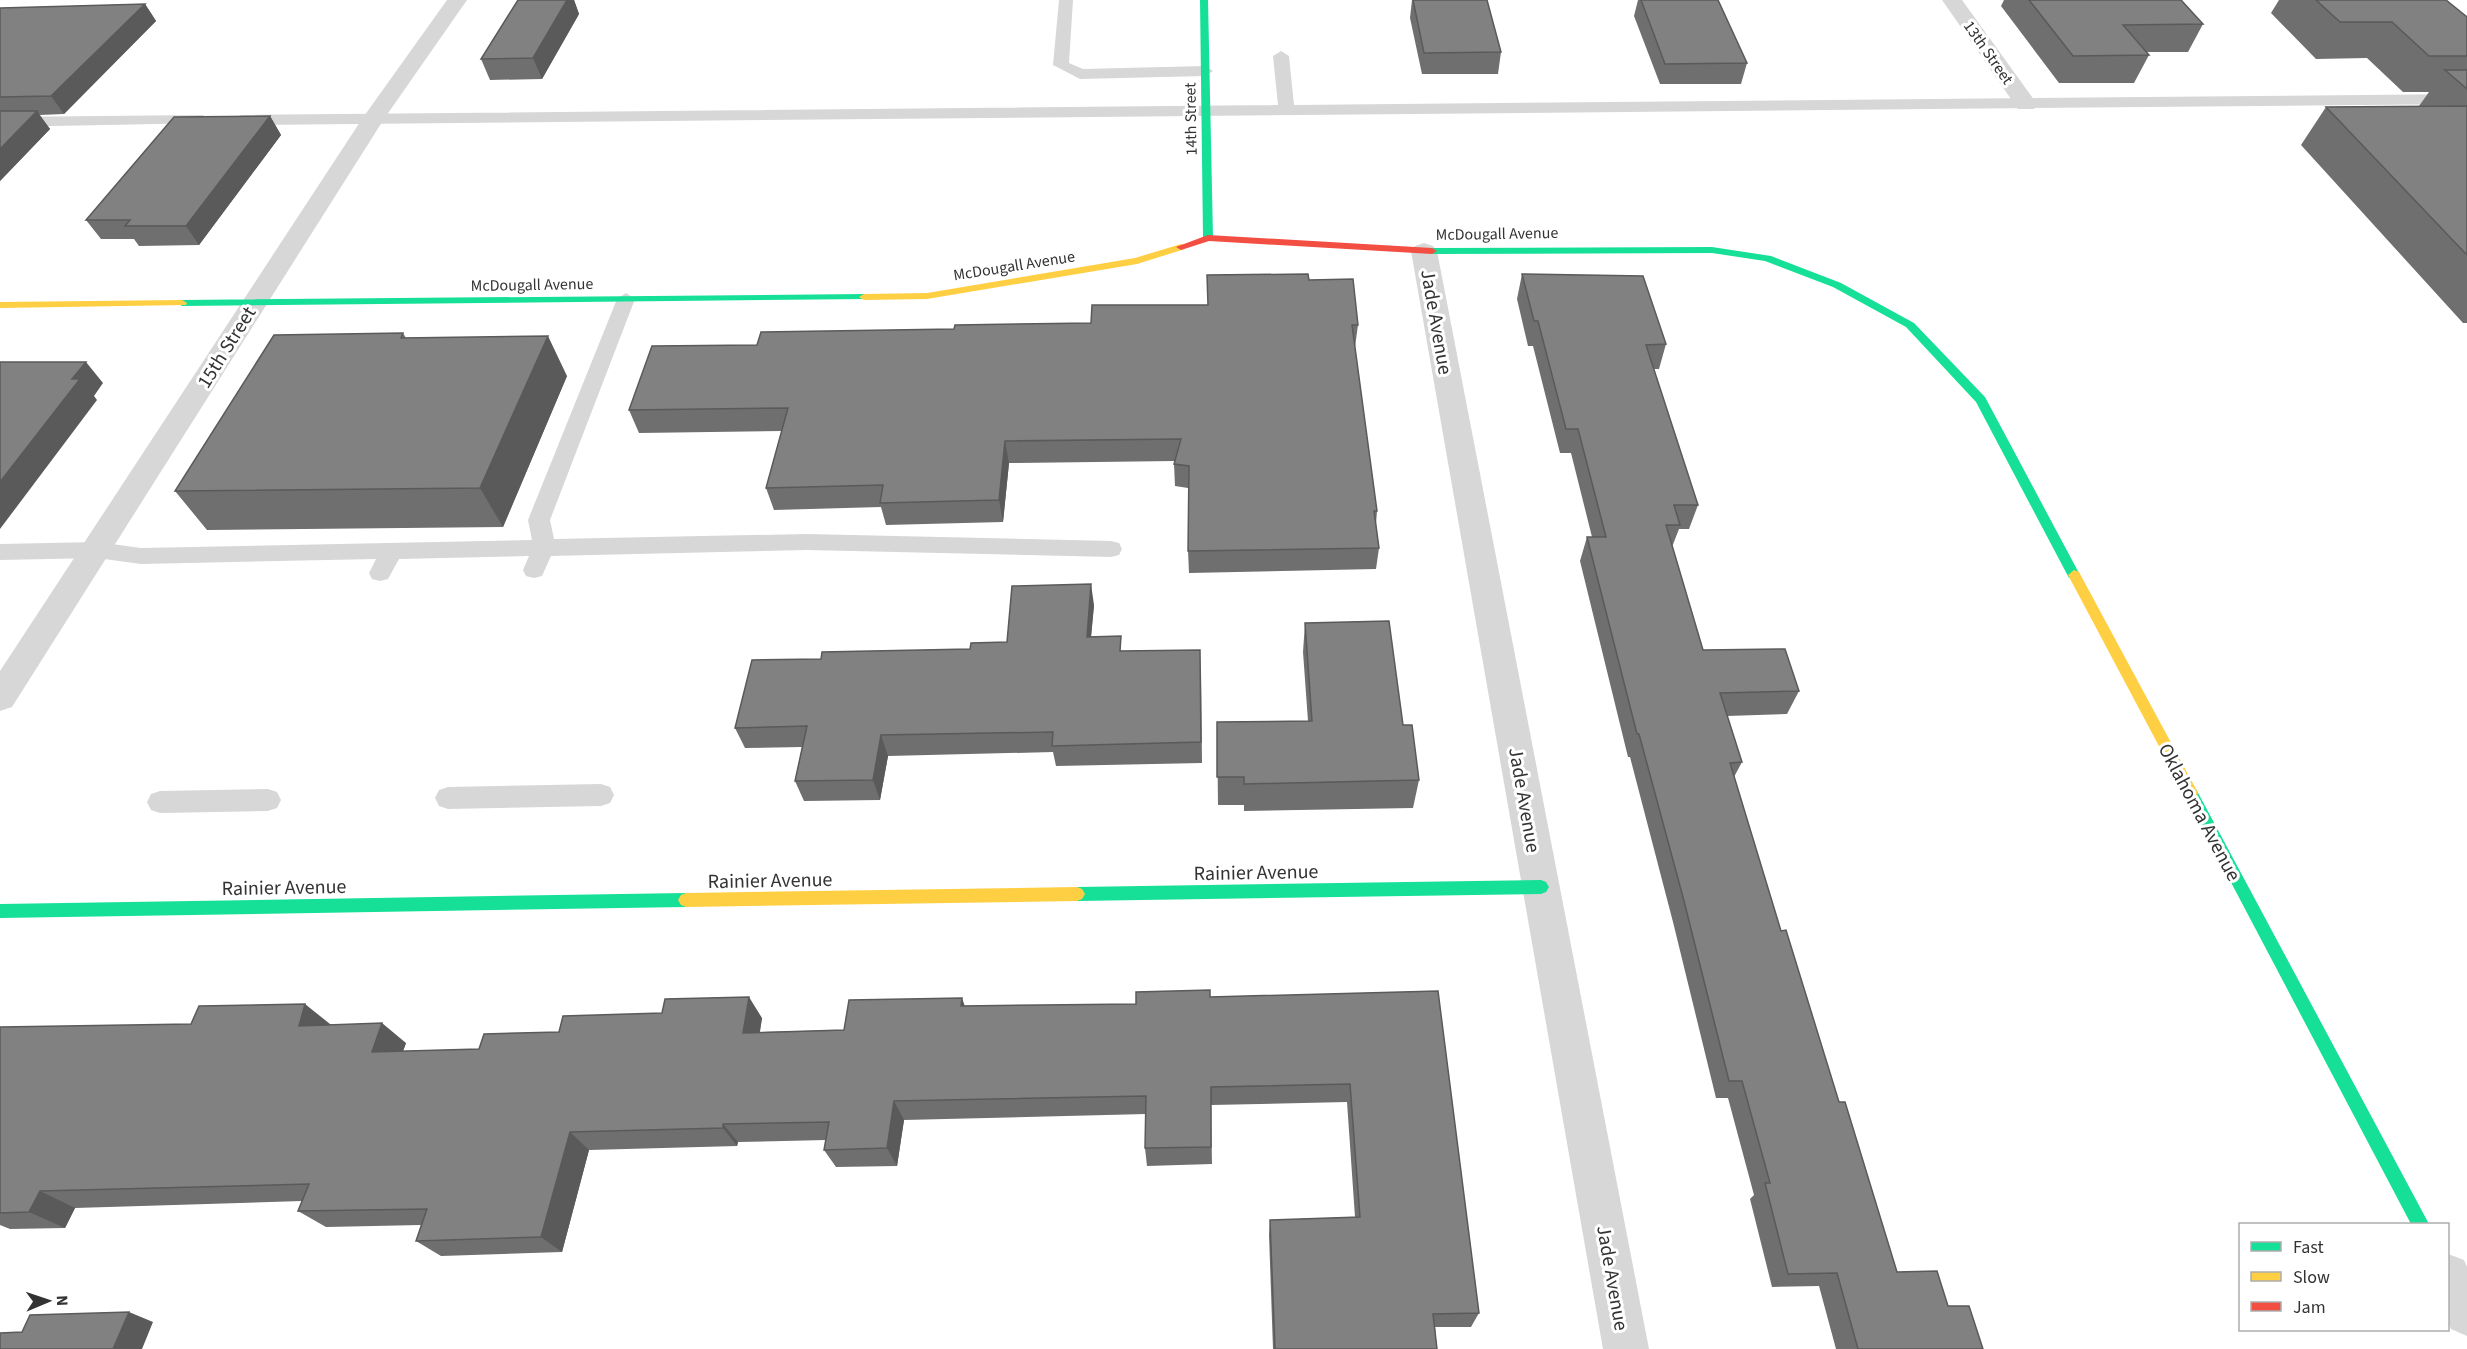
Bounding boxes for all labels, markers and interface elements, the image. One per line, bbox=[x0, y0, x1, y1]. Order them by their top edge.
street label: 13th Street bbox=[1958, 16, 2019, 89]
street label: 14th Street bbox=[1179, 82, 1203, 156]
street label: McDougall Avenue bbox=[1435, 222, 1559, 246]
street label: McDougall Avenue bbox=[952, 246, 1077, 286]
street label: Jade Avenue bbox=[1413, 267, 1459, 377]
street label: McDougall Avenue bbox=[470, 273, 594, 297]
street label: 15th Street bbox=[191, 301, 263, 394]
street label: Oklahoma Avenue bbox=[2151, 739, 2247, 886]
street label: Jade Avenue bbox=[1501, 745, 1547, 855]
street label: Rainier Avenue bbox=[1193, 858, 1319, 888]
street label: Rainier Avenue bbox=[707, 866, 833, 896]
street label: Rainier Avenue bbox=[221, 873, 347, 903]
street label: Jade Avenue bbox=[1589, 1223, 1635, 1333]
legend bbox=[2239, 1223, 2449, 1331]
text: Fast bbox=[2293, 1235, 2324, 1260]
text: Slow bbox=[2293, 1265, 2330, 1290]
north arrow bbox=[18, 1271, 78, 1331]
text: N bbox=[51, 1295, 73, 1306]
text: Jam bbox=[2293, 1295, 2326, 1320]

